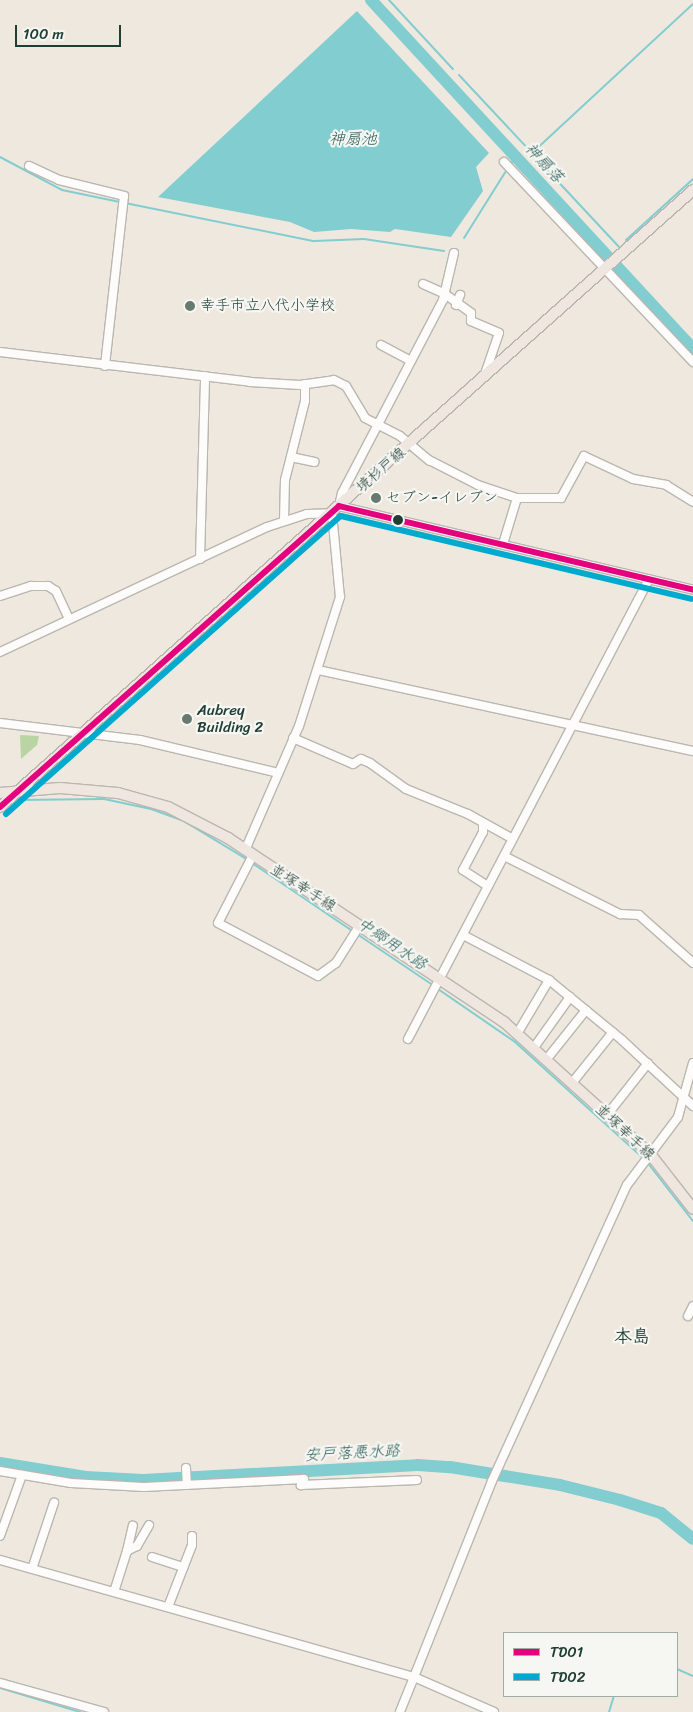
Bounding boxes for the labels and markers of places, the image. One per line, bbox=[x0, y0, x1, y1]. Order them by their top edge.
place label: 幸手市立八代小学校 bbox=[200, 297, 335, 315]
marker: 幸手市立八代小学校 bbox=[184, 300, 196, 312]
place label: セブン-イレブン bbox=[386, 489, 498, 507]
marker: セブン-イレブン bbox=[370, 492, 382, 504]
unlabelled marker bbox=[393, 515, 403, 525]
place label: Aubrey Building 2 bbox=[197, 701, 263, 736]
marker: Aubrey Building 2 bbox=[181, 713, 193, 725]

